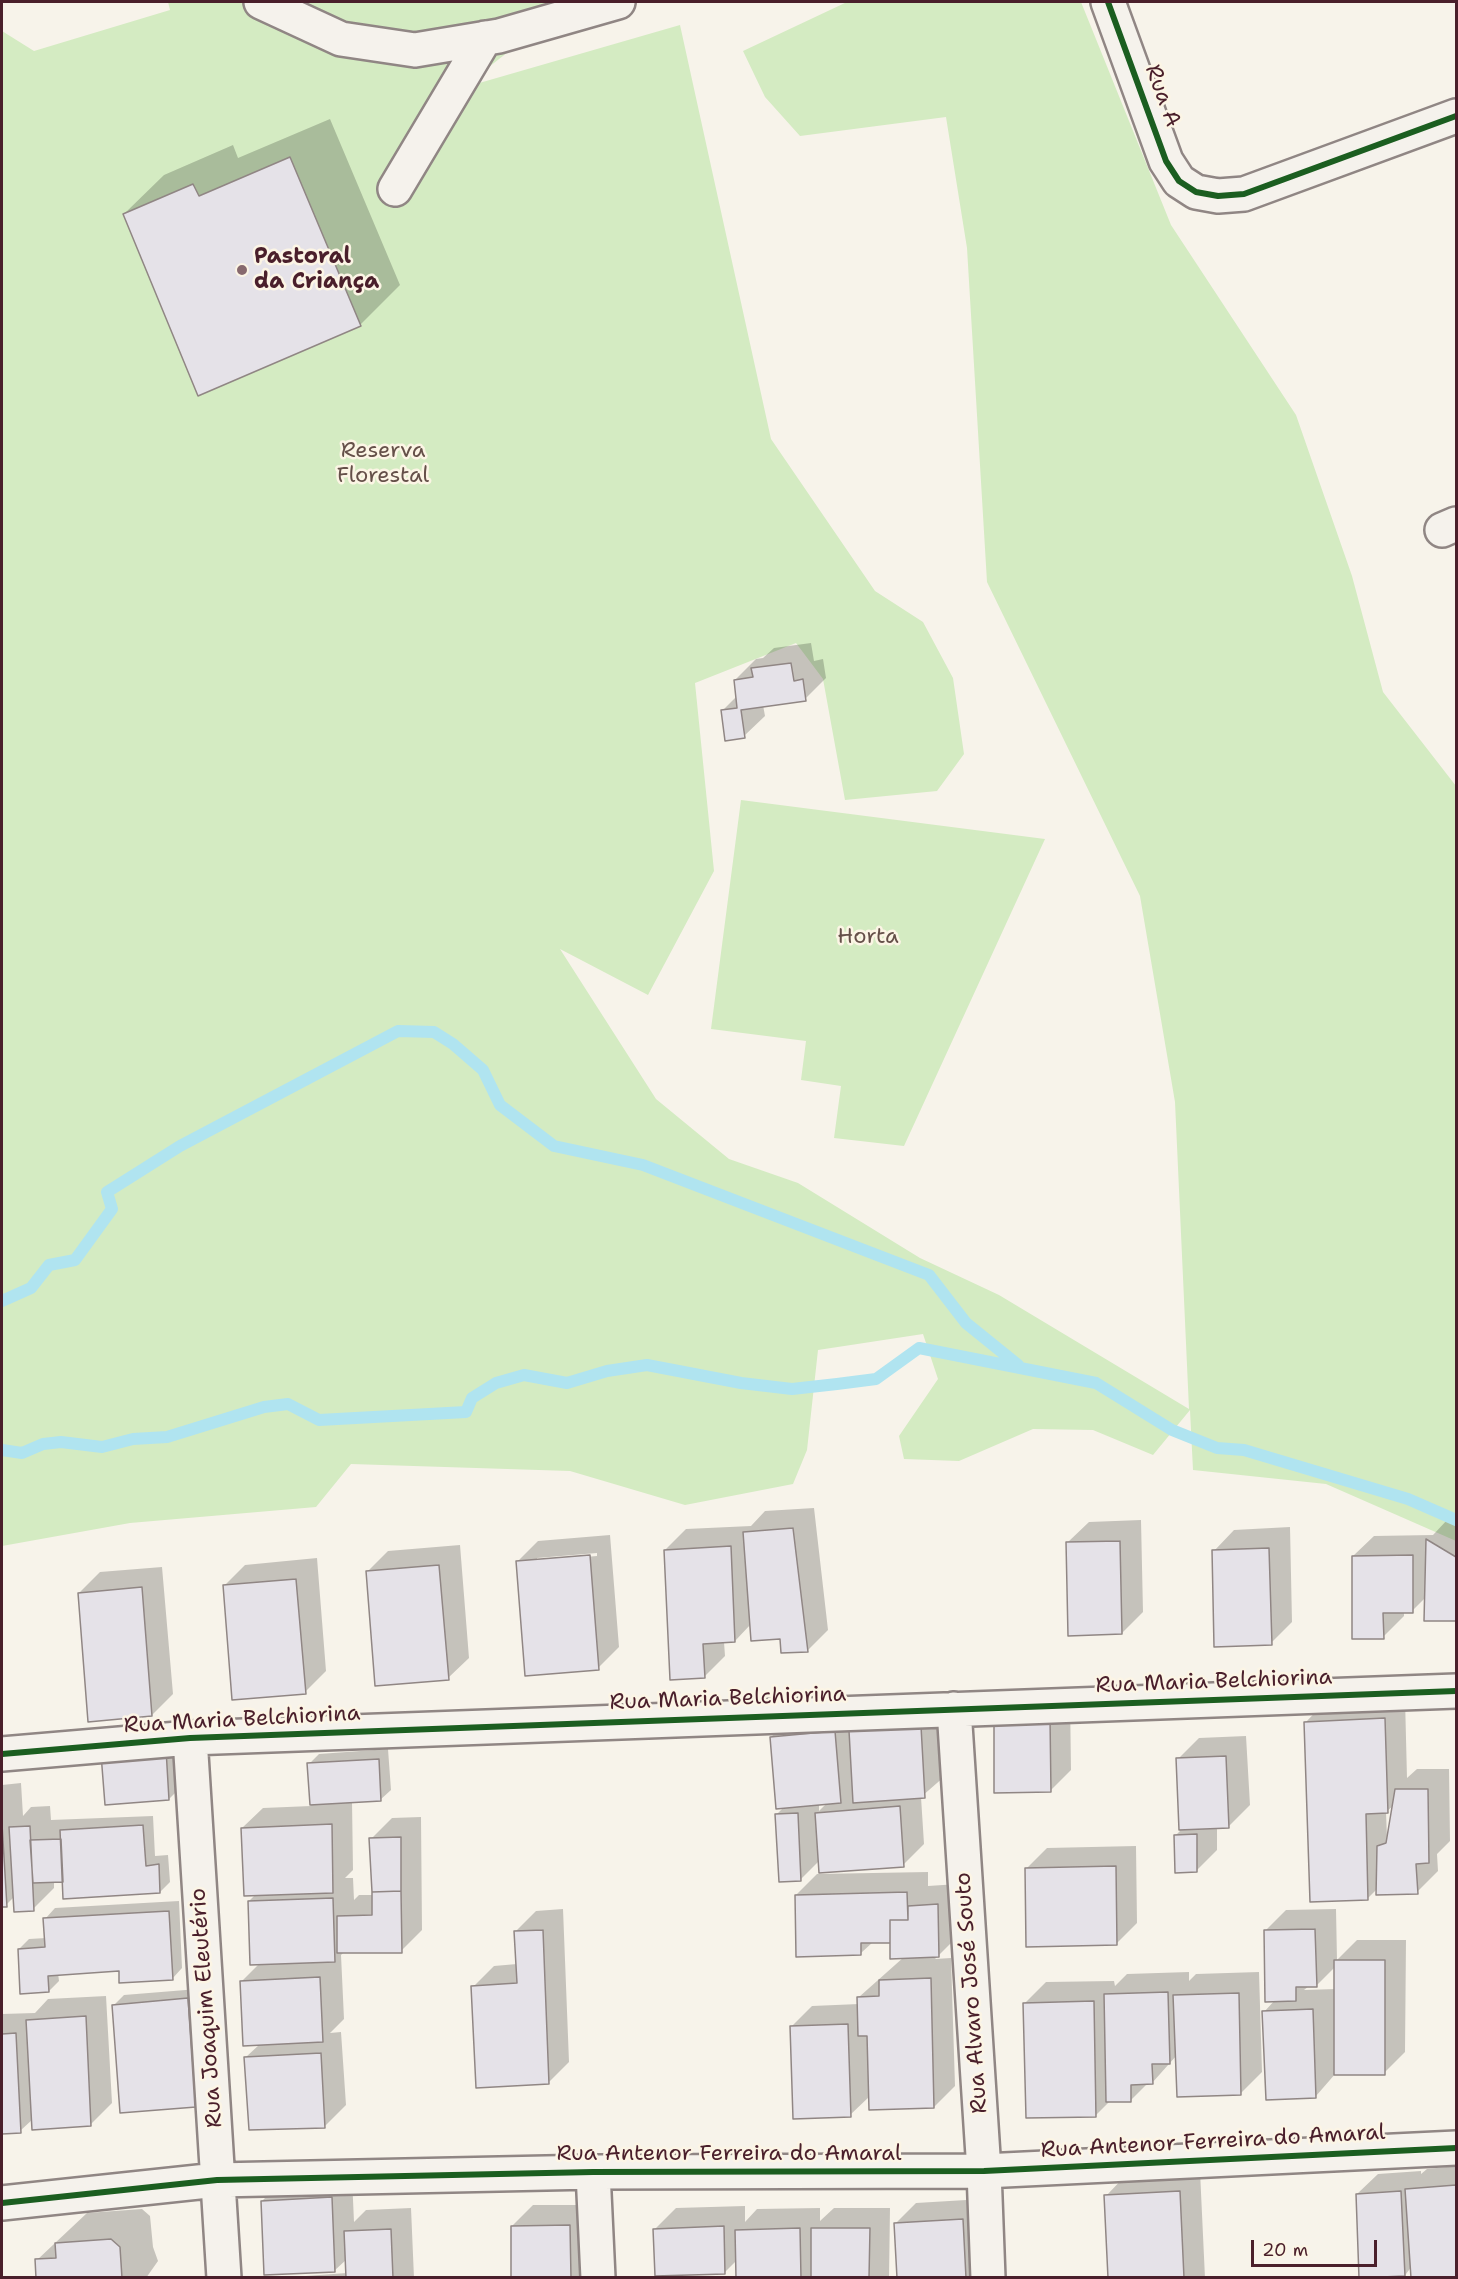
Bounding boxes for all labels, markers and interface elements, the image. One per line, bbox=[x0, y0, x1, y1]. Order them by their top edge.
street label: Rua A bbox=[1139, 61, 1185, 131]
place label: Pastoral da Criança bbox=[254, 244, 379, 296]
marker: Pastoral da Criança bbox=[235, 263, 249, 277]
park label: Reserva Florestal bbox=[337, 438, 429, 490]
park label: Horta bbox=[837, 924, 899, 950]
street label: Rua Maria Belchiorina bbox=[1095, 1665, 1333, 1699]
street label: Rua Maria Belchiorina bbox=[609, 1682, 847, 1716]
street label: Rua Maria Belchiorina bbox=[123, 1701, 361, 1739]
street label: Rua Alvaro José Souto bbox=[950, 1871, 994, 2115]
street label: Rua Joaquim Eleutério bbox=[185, 1887, 229, 2129]
street label: Rua Antenor Ferreira do Amaral bbox=[1040, 2120, 1386, 2164]
street label: Rua Antenor Ferreira do Amaral bbox=[556, 2141, 902, 2167]
scale bar bbox=[1254, 2228, 1380, 2266]
text: 20 m bbox=[1262, 2238, 1308, 2262]

